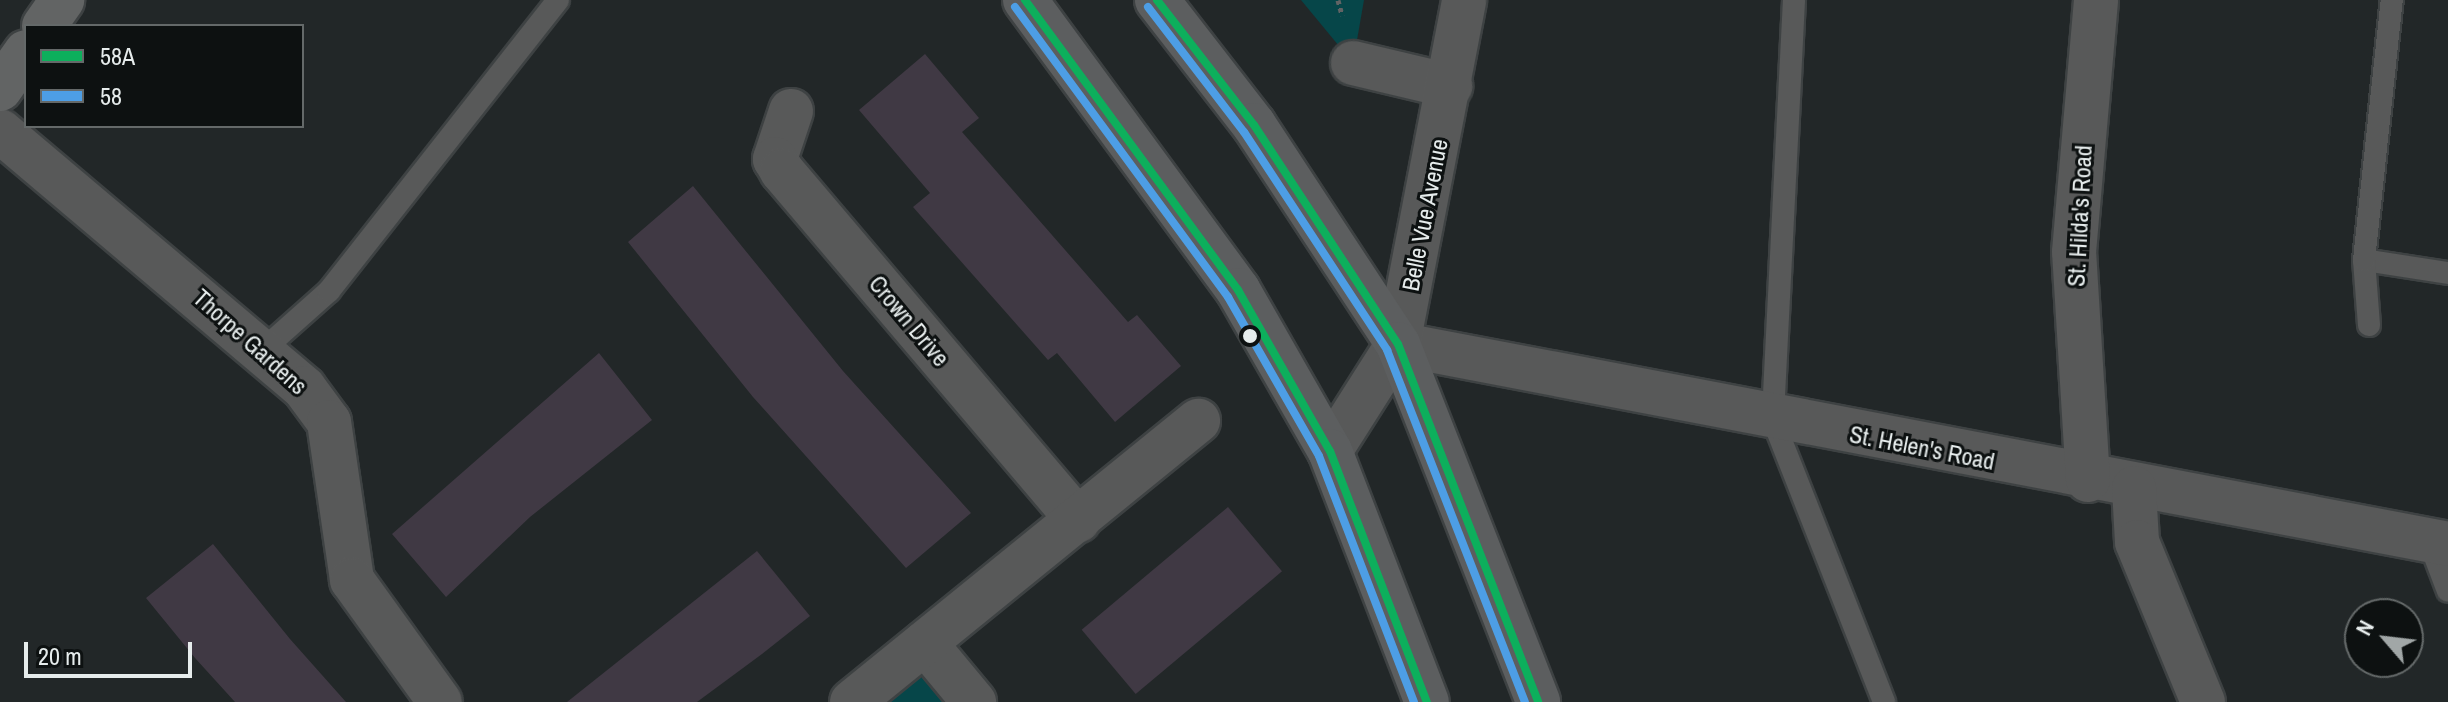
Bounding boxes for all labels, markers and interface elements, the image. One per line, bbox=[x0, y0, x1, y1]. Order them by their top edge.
legend bbox=[24, 24, 304, 128]
text: 58A bbox=[100, 40, 135, 72]
text: 58 bbox=[100, 80, 122, 112]
street label: Belle Vue Avenue bbox=[1396, 136, 1454, 294]
street label: St. Hilda's Road bbox=[2062, 145, 2098, 287]
street label: Crown Drive bbox=[863, 270, 955, 372]
street label: Thorpe Gardens bbox=[187, 283, 313, 401]
unlabelled marker bbox=[1242, 328, 1258, 344]
street label: St. Helen's Road bbox=[1847, 420, 1997, 476]
north arrow bbox=[2344, 598, 2424, 678]
text: N bbox=[2348, 615, 2381, 640]
scale bar bbox=[28, 626, 196, 676]
text: 20 m bbox=[38, 640, 82, 672]

